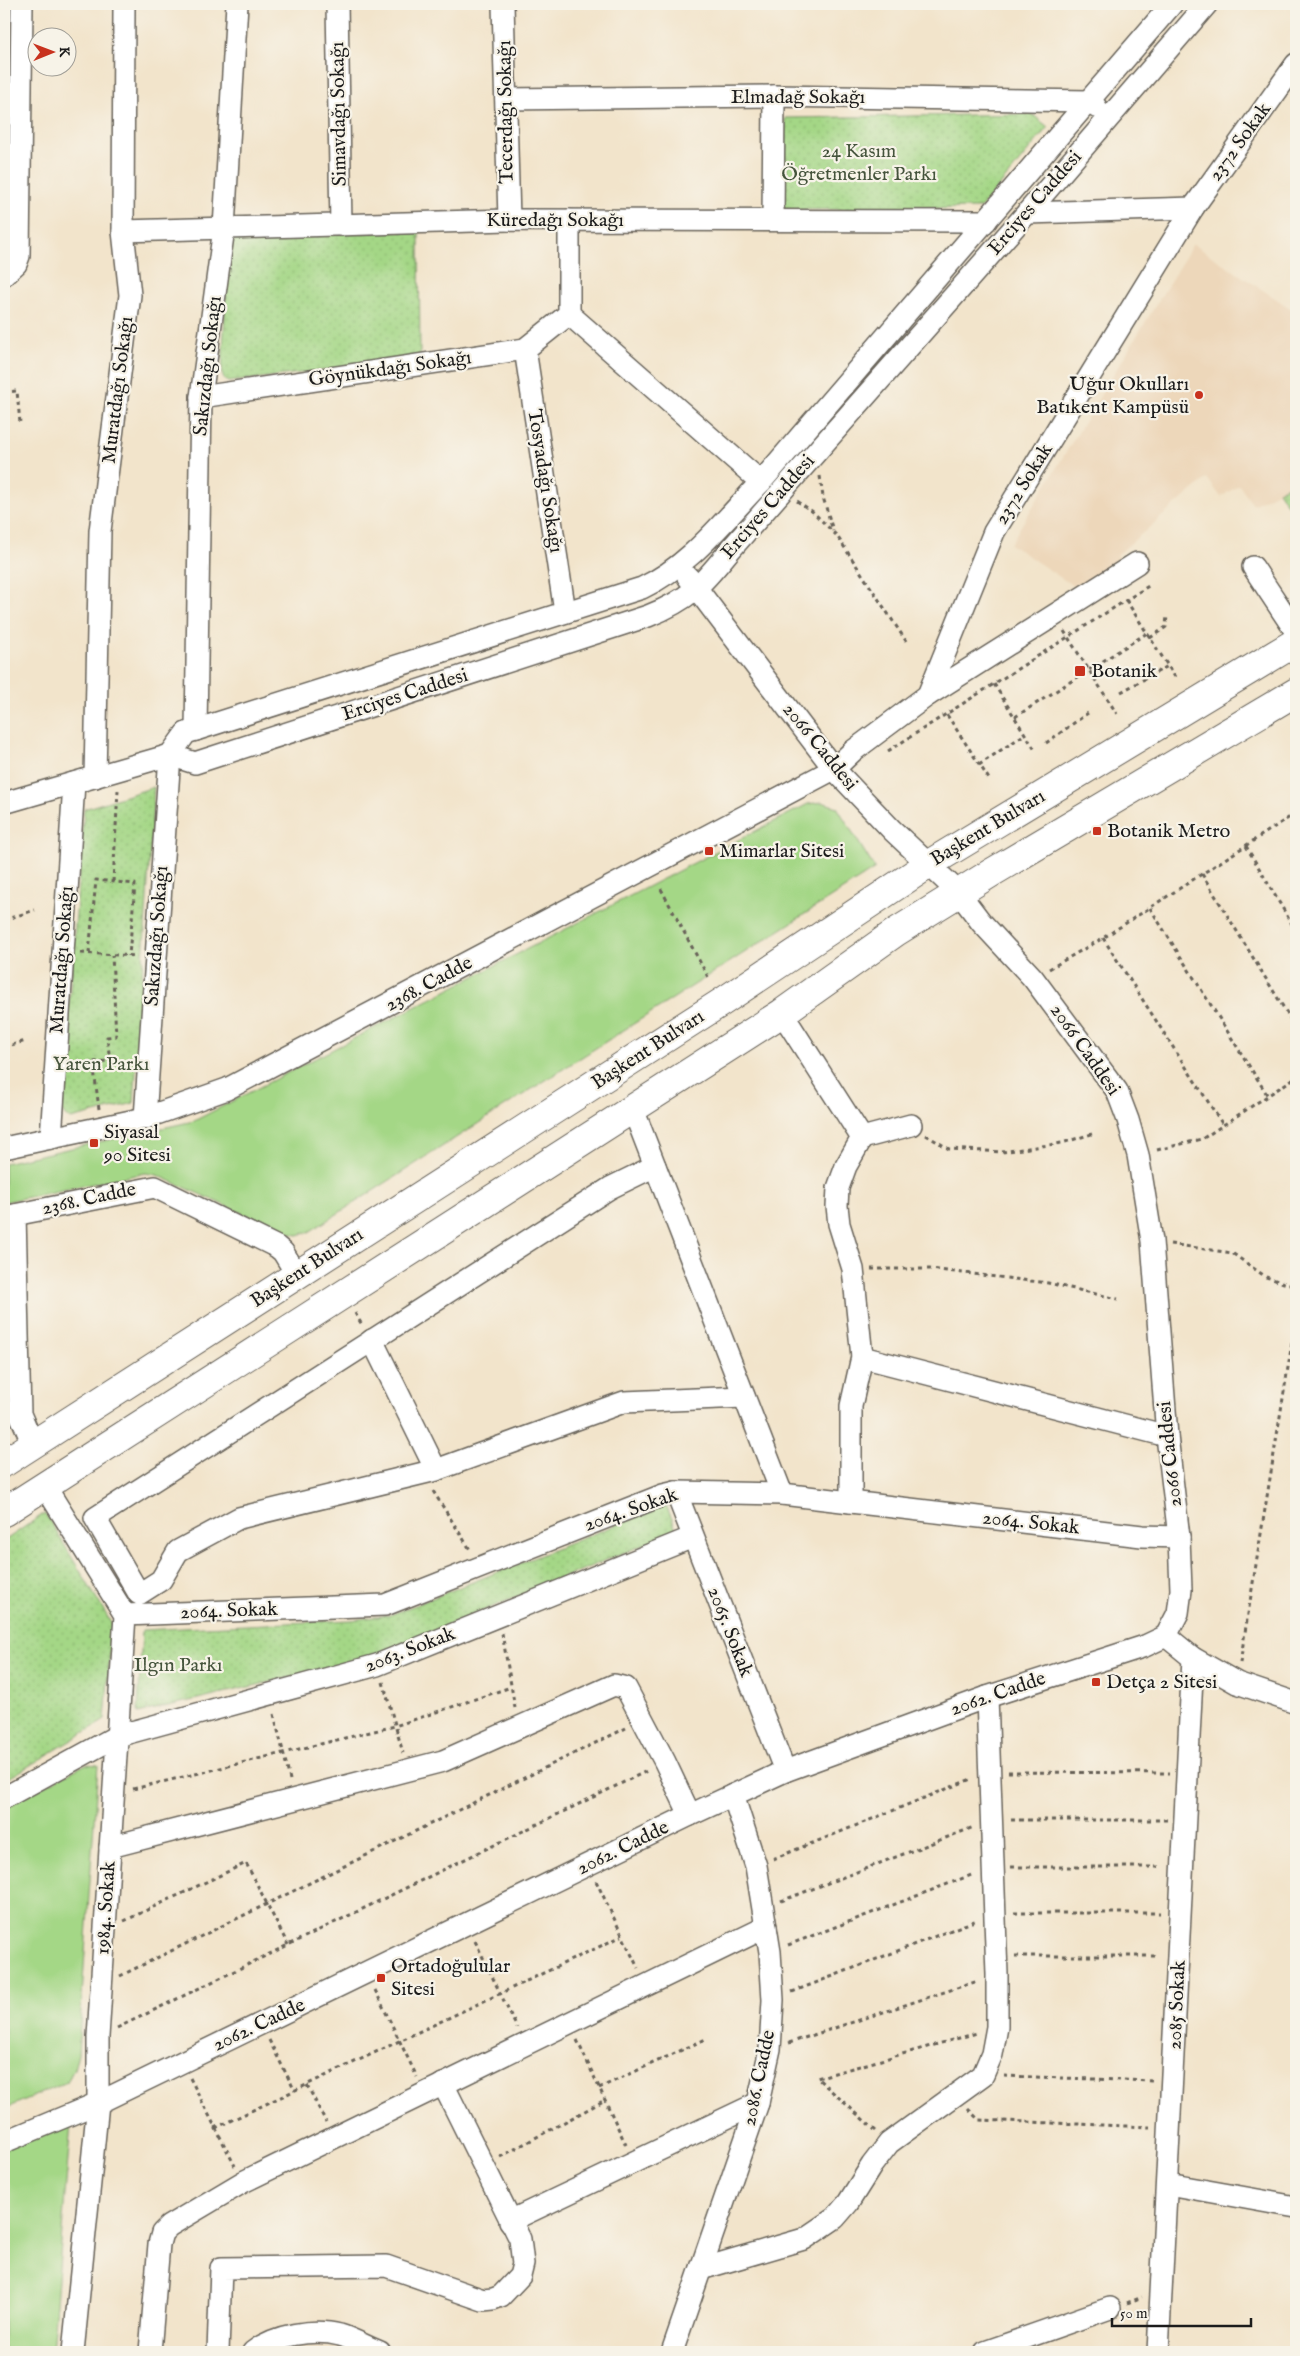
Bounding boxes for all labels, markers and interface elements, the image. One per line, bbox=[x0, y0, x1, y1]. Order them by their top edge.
north arrow bbox=[28, 28, 78, 78]
street label: Tecerdağı Sokağı bbox=[492, 40, 520, 184]
street label: Simavdağı Sokağı bbox=[325, 42, 353, 186]
text: K bbox=[55, 47, 73, 58]
street label: Elmadağ Sokağı bbox=[731, 85, 865, 110]
street label: 2372 Sokak bbox=[1203, 98, 1277, 186]
park label: 24 Kasım Öğretmenler Parkı bbox=[781, 139, 937, 187]
street label: Erciyes Caddesi bbox=[983, 145, 1087, 261]
street label: Küredağı Sokağı bbox=[486, 208, 624, 233]
street label: Sakızdağı Sokağı bbox=[188, 295, 228, 437]
street label: Muratdağı Sokağı bbox=[97, 315, 139, 465]
street label: Göynükdağı Sokağı bbox=[307, 345, 473, 393]
place label: Uğur Okulları Batıkent Kampüsü bbox=[1036, 372, 1189, 420]
marker: Uğur Okulları Batıkent Kampüsü bbox=[1193, 389, 1205, 401]
street label: Tosyadağı Sokağı bbox=[521, 407, 569, 555]
street label: 2372 Sokak bbox=[989, 439, 1059, 529]
street label: Erciyes Caddesi bbox=[716, 449, 820, 565]
place label: Botanik bbox=[1091, 659, 1158, 684]
street label: Erciyes Caddesi bbox=[339, 663, 471, 727]
marker: Botanik bbox=[1073, 664, 1087, 678]
street label: 2066 Caddesi bbox=[777, 698, 863, 796]
street label: Başkent Bulvarı bbox=[926, 784, 1050, 872]
place label: Botanik Metro bbox=[1107, 819, 1231, 844]
marker: Botanik Metro bbox=[1091, 825, 1103, 837]
place label: Mimarlar Sitesi bbox=[719, 839, 844, 864]
marker: Mimarlar Sitesi bbox=[703, 845, 715, 857]
street label: Sakızdağı Sokağı bbox=[140, 865, 174, 1007]
street label: Muratdağı Sokağı bbox=[44, 885, 80, 1035]
street label: 2368. Cadde bbox=[381, 951, 477, 1017]
street label: 2066 Caddesi bbox=[1044, 999, 1126, 1101]
street label: Başkent Bulvarı bbox=[587, 1004, 709, 1096]
park label: Yaren Parkı bbox=[53, 1052, 149, 1077]
place label: Siyasal 90 Sitesi bbox=[103, 1120, 171, 1168]
marker: Siyasal 90 Sitesi bbox=[88, 1137, 100, 1149]
street label: 2368. Cadde bbox=[40, 1177, 138, 1221]
street label: Başkent Bulvarı bbox=[246, 1222, 368, 1314]
street label: 2066 Caddesi bbox=[1152, 1400, 1188, 1508]
street label: 2064. Sokak bbox=[581, 1482, 681, 1538]
street label: 2064. Sokak bbox=[981, 1505, 1081, 1541]
street label: 2065. Sokak bbox=[701, 1583, 759, 1681]
street label: 2064. Sokak bbox=[180, 1597, 278, 1625]
street label: 2063. Sokak bbox=[361, 1621, 459, 1679]
park label: Ilgın Parkı bbox=[134, 1653, 222, 1678]
street label: 2062. Cadde bbox=[947, 1666, 1049, 1722]
place label: Detça 2 Sitesi bbox=[1106, 1670, 1217, 1695]
marker: Detça 2 Sitesi bbox=[1090, 1676, 1102, 1688]
street label: 2062. Cadde bbox=[573, 1815, 673, 1881]
street label: 1984. Sokak bbox=[90, 1860, 122, 1956]
place label: Ortadoğulular Sitesi bbox=[391, 1954, 511, 2002]
street label: 2085 Sokak bbox=[1162, 1959, 1192, 2050]
marker: Ortadoğulular Sitesi bbox=[375, 1972, 387, 1984]
street label: 2062. Cadde bbox=[209, 1993, 309, 2057]
street label: 2086. Cadde bbox=[737, 2028, 781, 2128]
scale bar bbox=[1112, 2296, 1251, 2328]
text: 50 m bbox=[1120, 2304, 1148, 2323]

